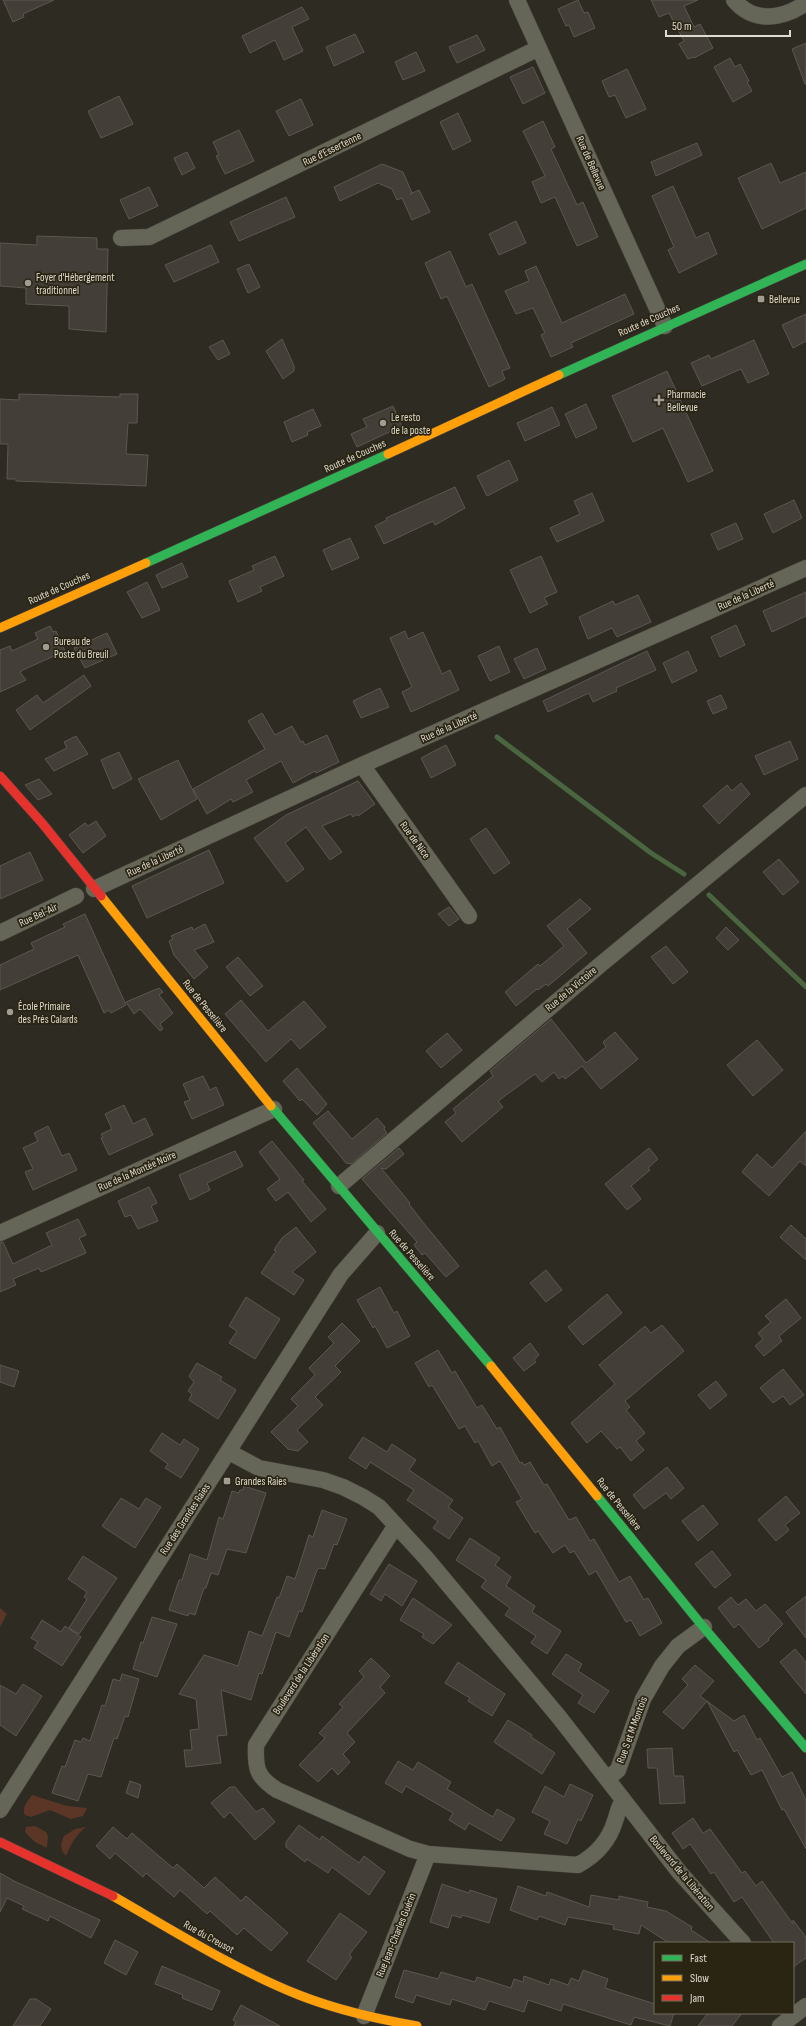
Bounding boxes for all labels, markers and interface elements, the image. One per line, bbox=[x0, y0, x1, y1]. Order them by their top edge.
scale bar bbox=[666, 12, 790, 38]
text: 50 m bbox=[672, 19, 692, 34]
street label: Rue d'Essertenne bbox=[301, 129, 363, 169]
street label: Rue de Bellevue bbox=[573, 134, 609, 192]
place label: Foyer d'Hébergement traditionnel bbox=[36, 271, 115, 297]
marker: Foyer d'Hébergement traditionnel bbox=[23, 278, 33, 288]
place label: Bellevue bbox=[769, 293, 800, 306]
marker: Bellevue bbox=[756, 294, 766, 304]
street label: Route de Couches bbox=[616, 301, 682, 339]
place label: Pharmacie Bellevue bbox=[667, 388, 706, 414]
marker: Pharmacie Bellevue bbox=[654, 395, 664, 405]
place label: Le resto de la poste bbox=[391, 411, 431, 437]
marker: Le resto de la poste bbox=[378, 418, 388, 428]
street label: Route de Couches bbox=[322, 437, 388, 475]
street label: Route de Couches bbox=[26, 569, 92, 607]
street label: Rue de la Liberté bbox=[716, 577, 776, 613]
place label: Bureau de Poste du Breuil bbox=[54, 635, 109, 661]
marker: Bureau de Poste du Breuil bbox=[41, 642, 51, 652]
street label: Rue de la Liberté bbox=[419, 709, 479, 745]
street label: Rue de Nice bbox=[397, 819, 433, 861]
street label: Rue de la Liberté bbox=[125, 842, 185, 880]
street label: Rue Bel-Air bbox=[17, 900, 59, 930]
street label: Rue de la Victoire bbox=[543, 964, 599, 1014]
street label: Rue de Pesselière bbox=[180, 977, 230, 1035]
place label: École Primaire des Prés Calards bbox=[18, 1000, 78, 1026]
marker: École Primaire des Prés Calards bbox=[5, 1007, 15, 1017]
street label: Rue de la Montée Noire bbox=[96, 1148, 178, 1194]
street label: Rue de Pesselière bbox=[386, 1227, 438, 1283]
place label: Grandes Raies bbox=[235, 1475, 287, 1488]
street label: Rue de Pesselière bbox=[594, 1475, 644, 1533]
marker: Grandes Raies bbox=[222, 1476, 232, 1486]
street label: Rue des Grandes Raies bbox=[157, 1481, 213, 1557]
street label: Boulevard de la Libération bbox=[270, 1631, 332, 1717]
street label: Rue S et M Montois bbox=[614, 1695, 650, 1765]
street label: Boulevard de la Libération bbox=[647, 1833, 717, 1913]
street label: Rue Jean-Charles Guérin bbox=[373, 1891, 419, 1979]
street label: Rue du Creusot bbox=[181, 1918, 237, 1957]
legend bbox=[654, 1942, 794, 2014]
text: Fast bbox=[690, 1951, 707, 1966]
text: Slow bbox=[690, 1971, 709, 1986]
text: Jam bbox=[689, 1991, 705, 2006]

